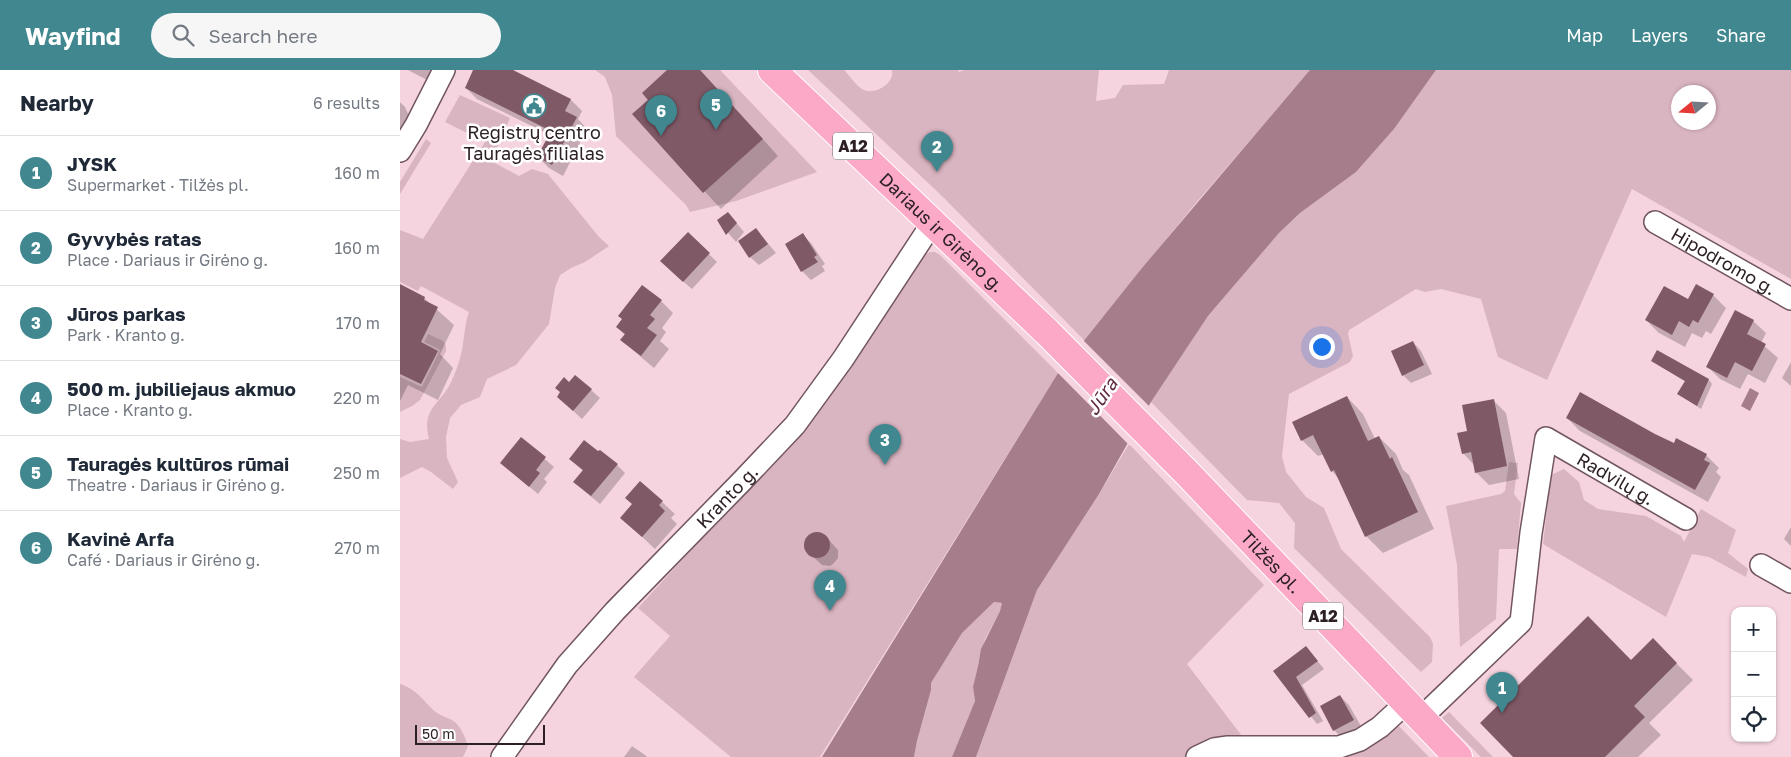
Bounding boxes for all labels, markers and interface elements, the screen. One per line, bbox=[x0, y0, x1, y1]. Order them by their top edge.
search box bbox=[151, 13, 501, 58]
text: Wayfind bbox=[25, 21, 121, 50]
icon: search bbox=[169, 21, 197, 49]
text: Search here bbox=[209, 24, 317, 47]
text: Map bbox=[1566, 24, 1603, 46]
text: Layers bbox=[1631, 24, 1688, 46]
text: Share bbox=[1716, 24, 1766, 46]
north arrow bbox=[1671, 85, 1716, 130]
pin: 5 bbox=[700, 89, 732, 130]
text: Nearby bbox=[20, 90, 94, 116]
text: 6 results bbox=[313, 93, 380, 113]
public building icon: Registrų centro Tauragės filialas bbox=[521, 93, 547, 119]
pin: 6 bbox=[645, 95, 677, 136]
place label: Registrų centro Tauragės filialas bbox=[464, 121, 604, 164]
pin: 2 bbox=[921, 131, 953, 172]
road number: A12 bbox=[833, 132, 873, 160]
text: JYSK bbox=[67, 152, 117, 175]
text: 1 bbox=[32, 163, 40, 183]
text: 160 m bbox=[334, 163, 380, 183]
street label: Dariaus ir Girėno g. bbox=[875, 168, 1009, 297]
text: Supermarket · Tilžės pl. bbox=[67, 175, 249, 195]
street label: Hipodromo g. bbox=[1667, 223, 1780, 299]
text: Gyvybės ratas bbox=[67, 227, 202, 250]
text: 2 bbox=[31, 238, 41, 258]
text: 160 m bbox=[334, 238, 380, 258]
text: Place · Dariaus ir Girėno g. bbox=[67, 250, 268, 270]
text: Jūros parkas bbox=[67, 302, 186, 325]
text: 3 bbox=[31, 313, 41, 333]
text: 170 m bbox=[336, 313, 380, 333]
text: Park · Kranto g. bbox=[67, 325, 185, 345]
your location bbox=[1309, 334, 1335, 360]
water label: Jūra bbox=[1080, 372, 1122, 419]
text: 500 m. jubiliejaus akmuo bbox=[67, 377, 296, 400]
text: 4 bbox=[31, 388, 41, 408]
text: 220 m bbox=[333, 388, 380, 408]
text: Place · Kranto g. bbox=[67, 400, 193, 420]
pin: 3 bbox=[869, 424, 901, 465]
street label: Radvilų g. bbox=[1573, 447, 1658, 509]
text: Tauragės kultūros rūmai bbox=[67, 452, 289, 475]
street label: Kranto g. bbox=[691, 460, 762, 533]
text: 5 bbox=[31, 463, 41, 483]
text: 250 m bbox=[333, 463, 380, 483]
text: Theatre · Dariaus ir Girėno g. bbox=[67, 475, 285, 495]
street label: Tilžės pl. bbox=[1236, 525, 1307, 598]
text: Kavinė Arfa bbox=[67, 527, 174, 550]
text: 6 bbox=[31, 538, 41, 558]
text: 270 m bbox=[334, 538, 380, 558]
text: Café · Dariaus ir Girėno g. bbox=[67, 550, 260, 570]
pin: 4 bbox=[814, 570, 846, 611]
road number: A12 bbox=[1303, 602, 1343, 630]
map controls bbox=[1731, 607, 1776, 742]
button: + bbox=[1731, 607, 1776, 652]
button: − bbox=[1731, 652, 1776, 697]
pin: 1 bbox=[1486, 672, 1518, 713]
button: locate bbox=[1731, 697, 1776, 742]
scale bar bbox=[415, 722, 545, 745]
text: 50 m bbox=[422, 725, 455, 742]

